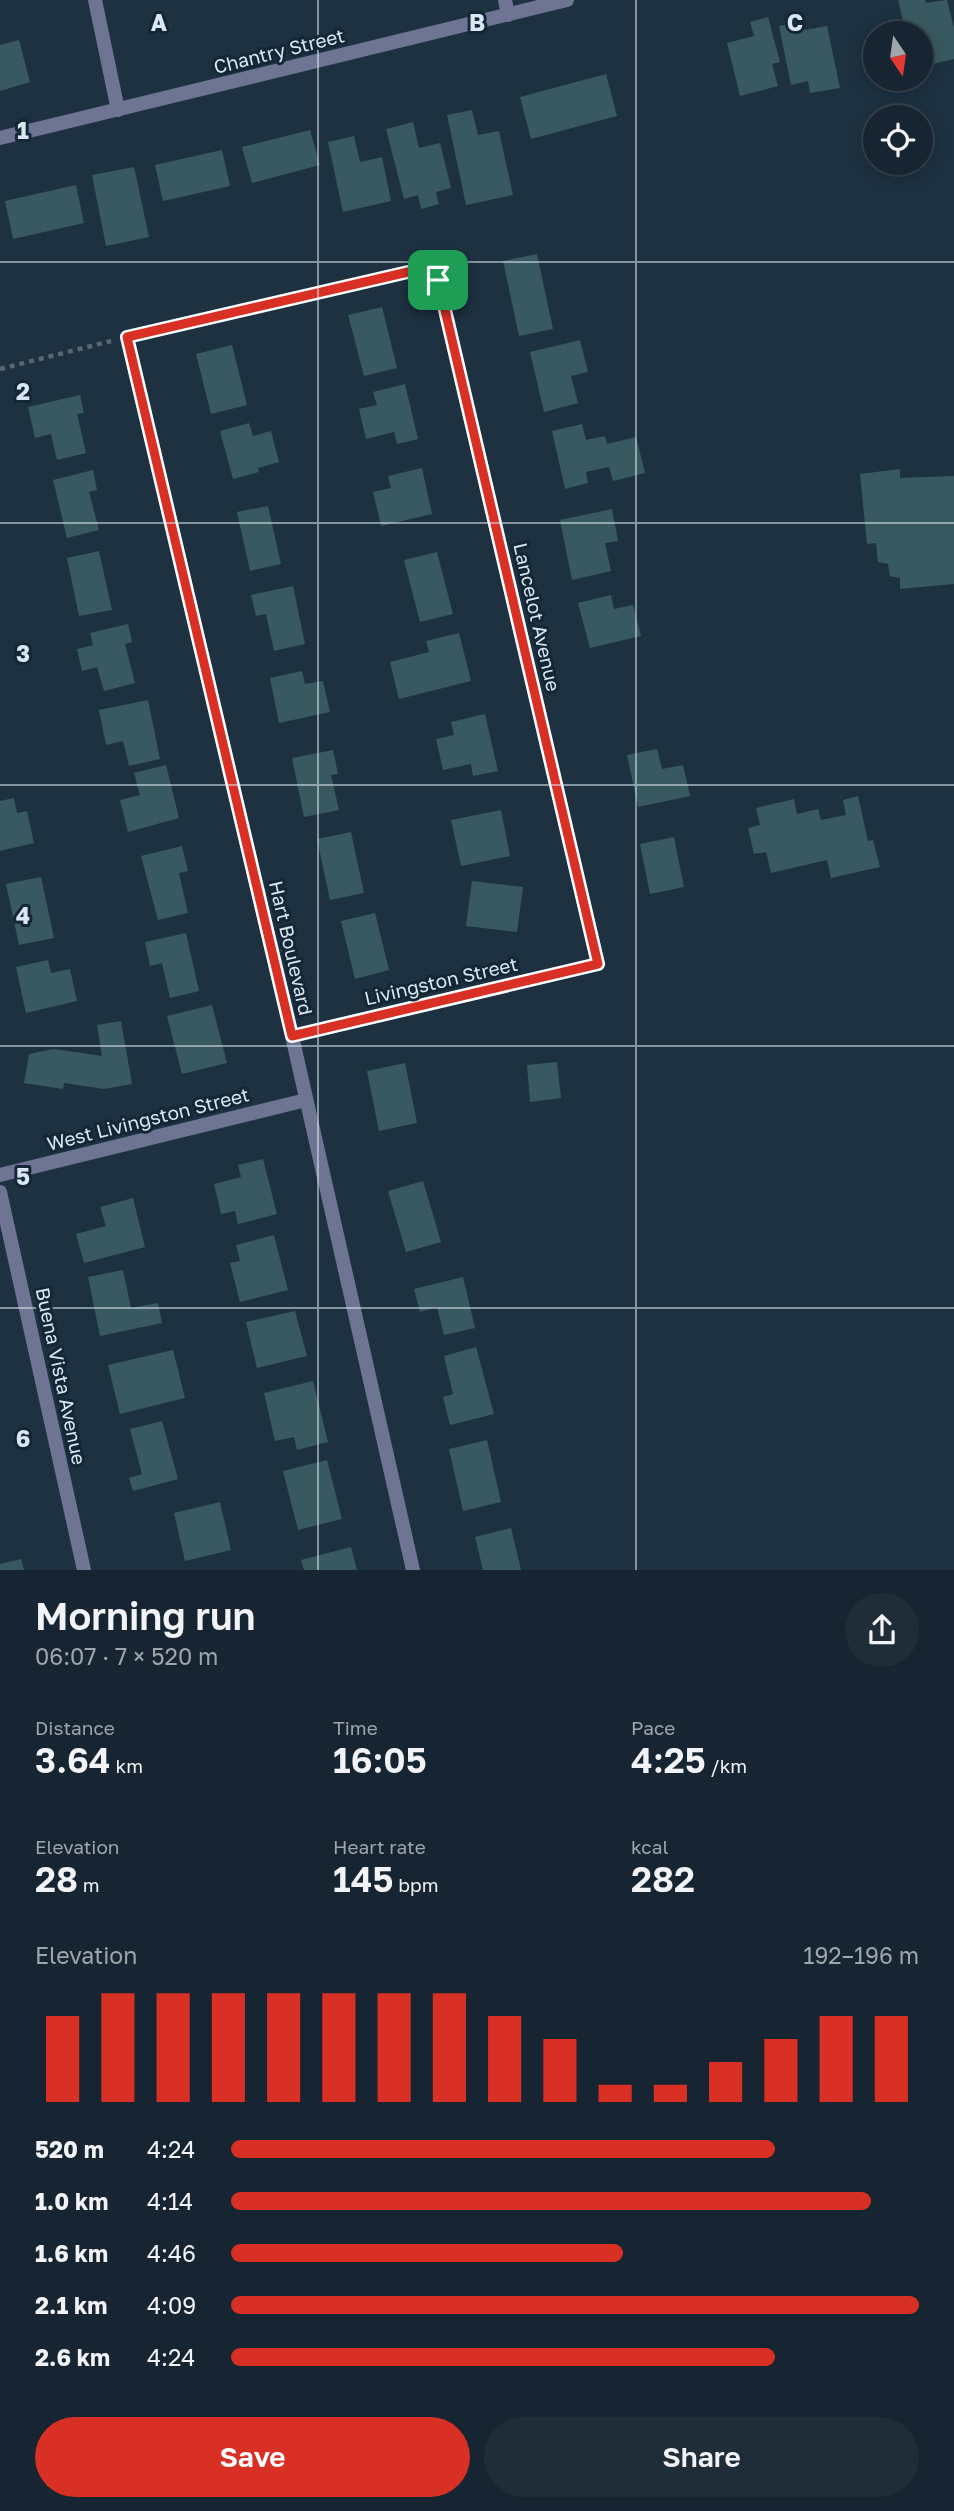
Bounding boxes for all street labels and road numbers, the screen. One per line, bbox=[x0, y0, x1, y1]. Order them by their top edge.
street label: Chantry Street bbox=[211, 23, 347, 78]
street label: Lancelot Avenue bbox=[509, 540, 566, 693]
street label: Hart Boulevard bbox=[265, 878, 318, 1017]
street label: Livingston Street bbox=[362, 952, 520, 1009]
street label: West Livingston Street bbox=[44, 1082, 251, 1155]
street label: Buena Vista Avenue bbox=[31, 1285, 91, 1467]

